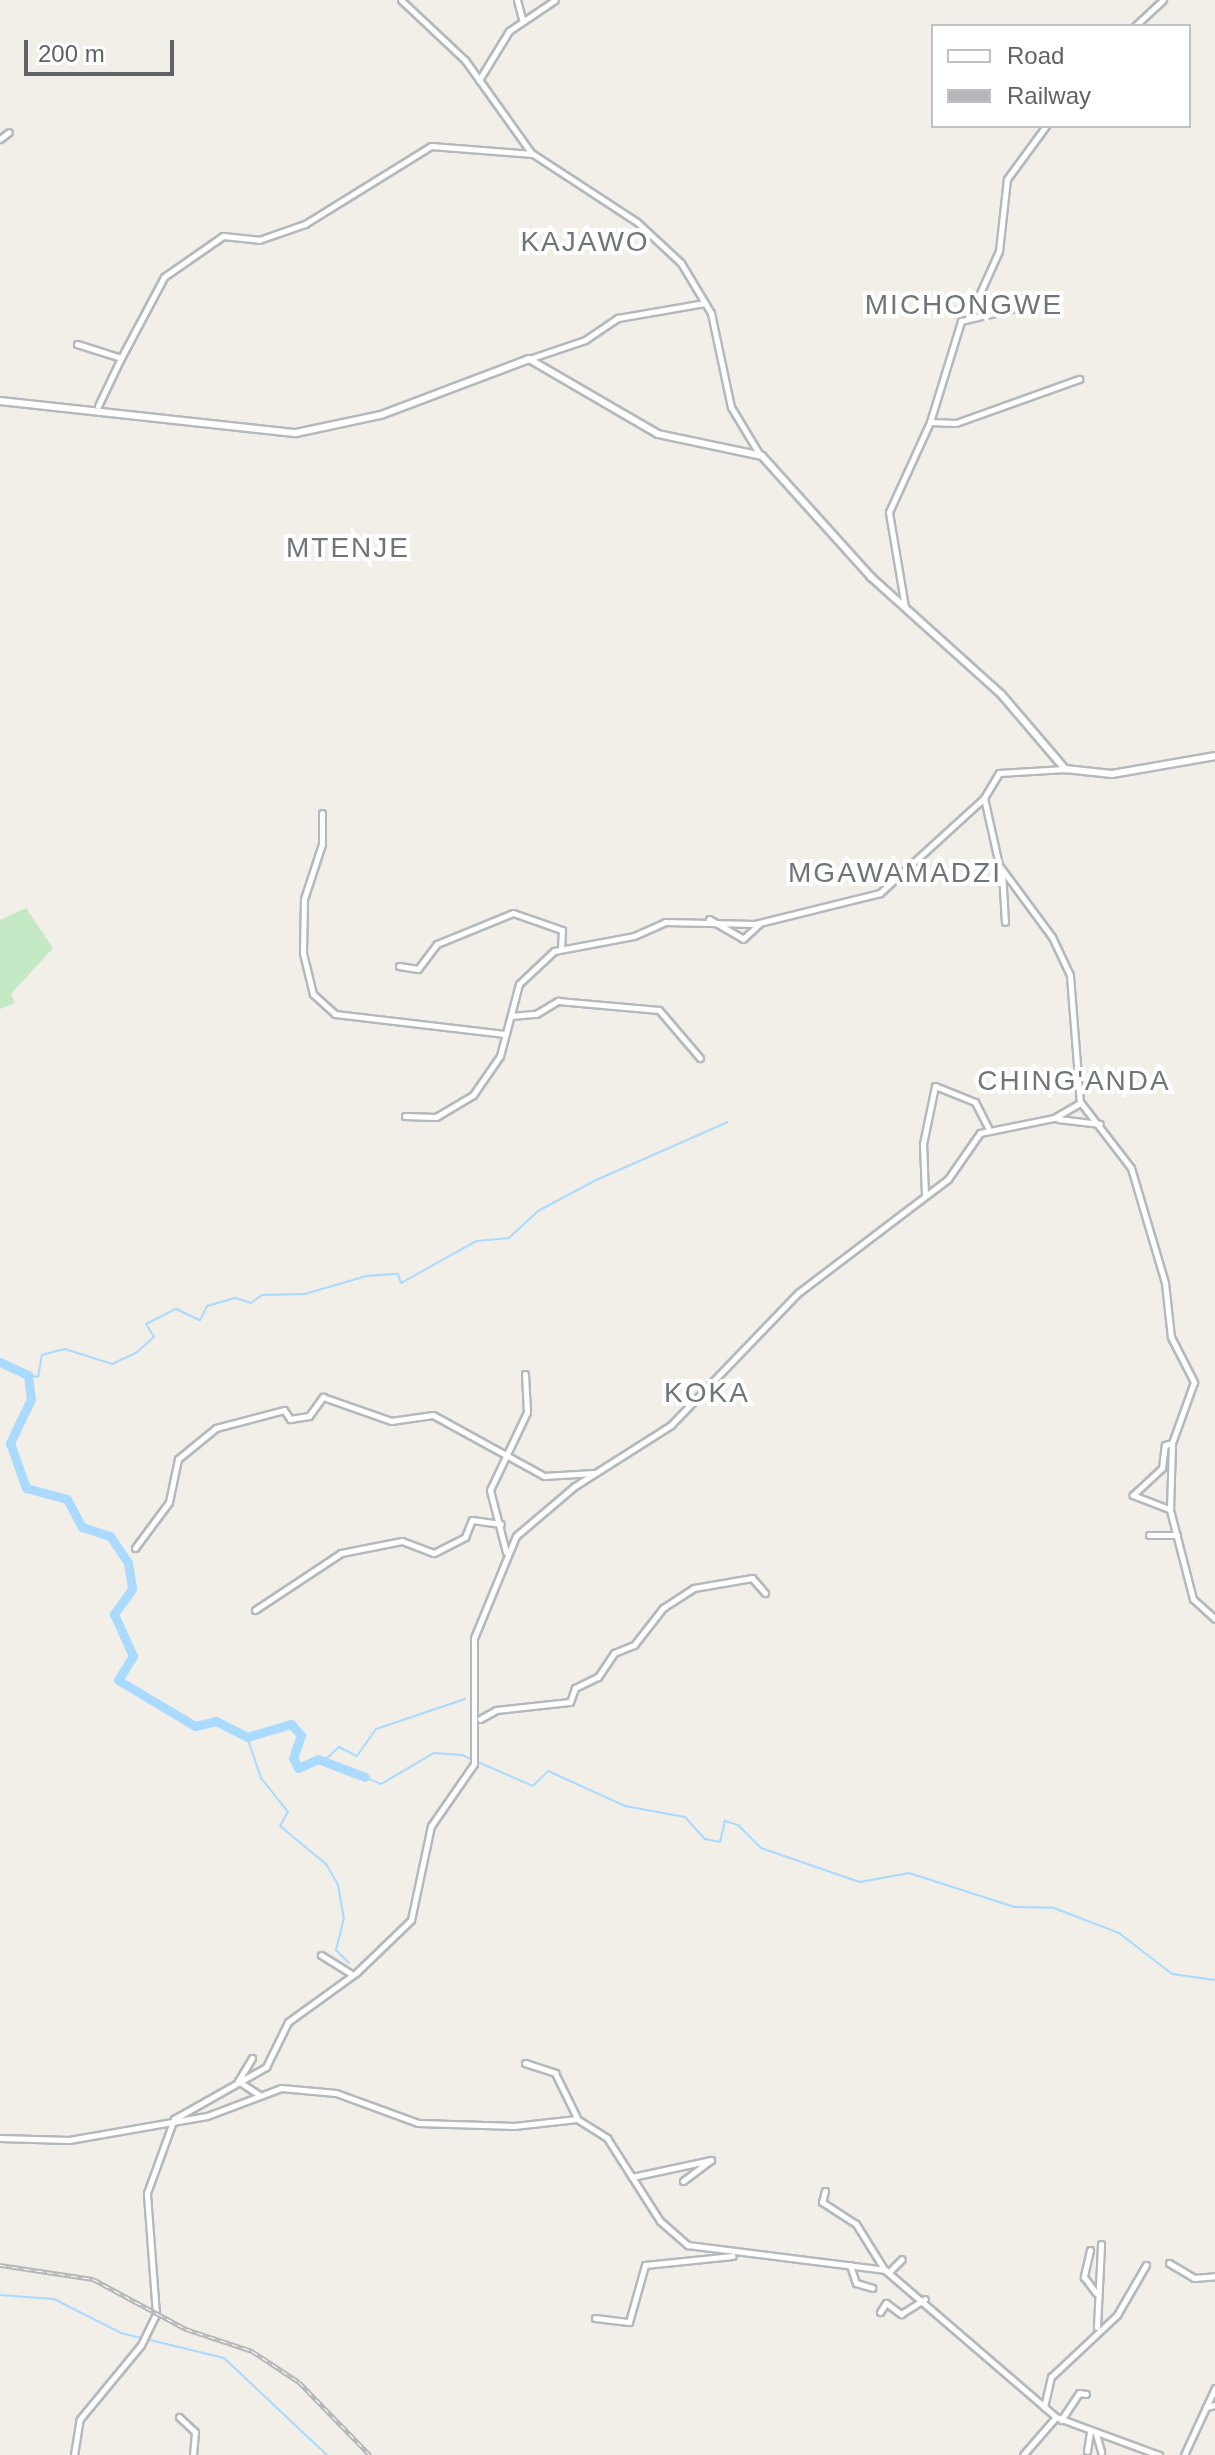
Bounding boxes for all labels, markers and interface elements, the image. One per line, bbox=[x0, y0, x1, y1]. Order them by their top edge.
scale bar bbox=[28, 24, 178, 74]
legend bbox=[931, 24, 1191, 128]
text: 200 m bbox=[38, 40, 105, 67]
text: Road bbox=[1007, 42, 1064, 69]
text: Railway bbox=[1007, 82, 1091, 109]
district label: KAJAWO bbox=[520, 225, 650, 259]
district label: MICHONGWE bbox=[865, 288, 1063, 322]
district label: MTENJE bbox=[286, 531, 410, 565]
district label: MGAWAMADZI bbox=[788, 856, 1002, 890]
district label: CHING'ANDA bbox=[977, 1064, 1171, 1098]
district label: KOKA bbox=[664, 1376, 750, 1410]

